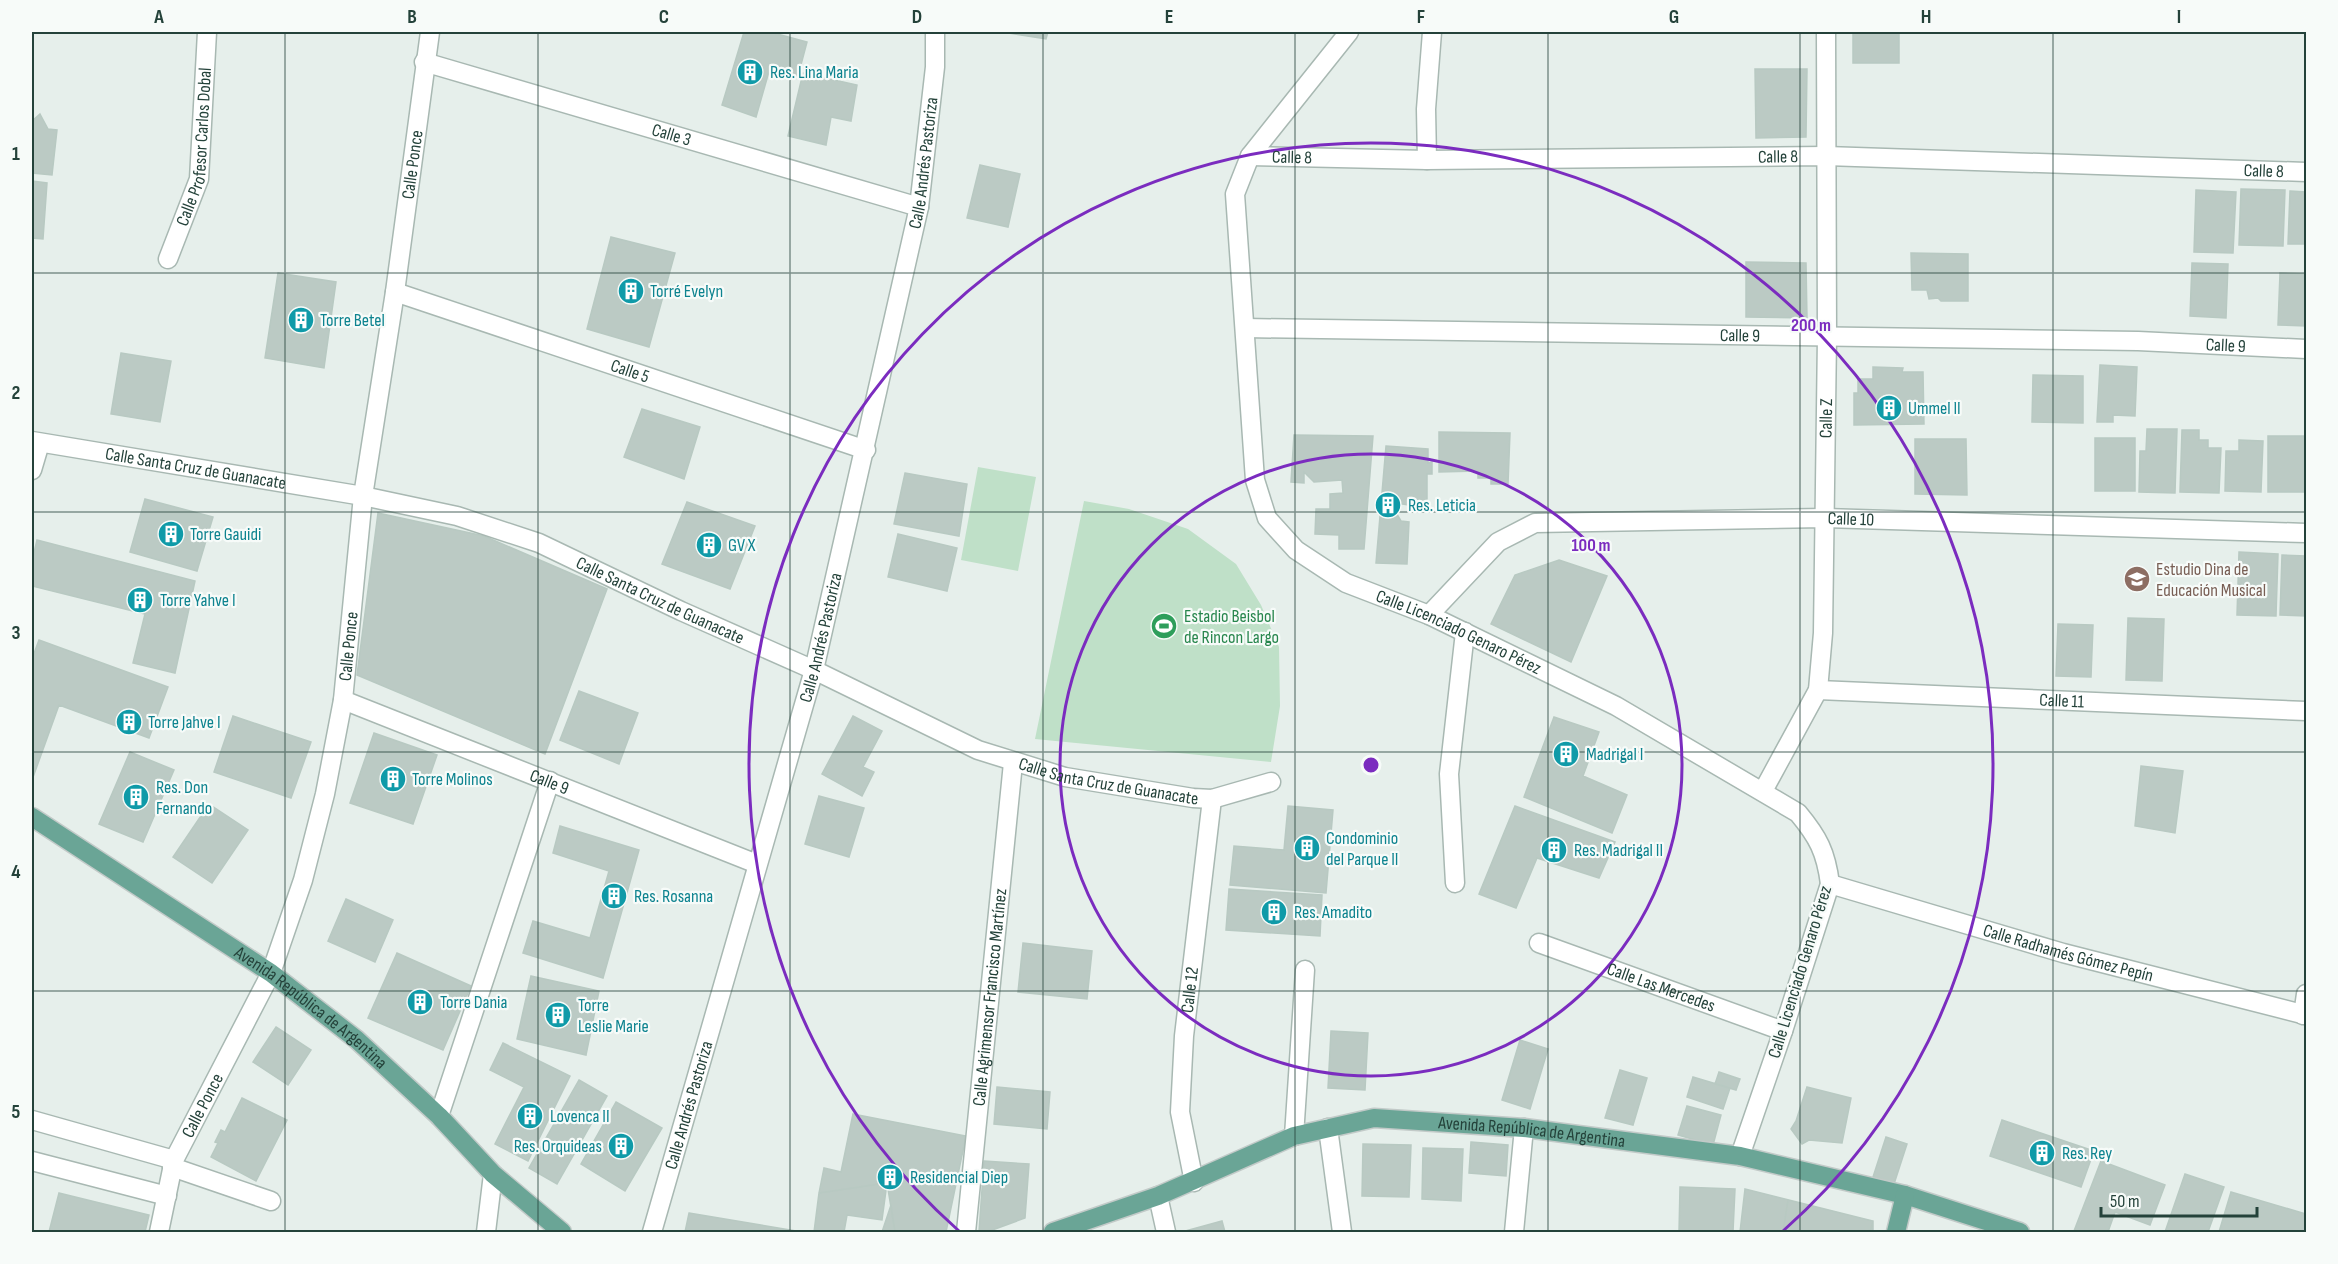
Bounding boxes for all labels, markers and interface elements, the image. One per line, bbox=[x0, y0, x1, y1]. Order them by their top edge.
text: A bbox=[153, 5, 164, 29]
text: B bbox=[407, 5, 417, 29]
text: C bbox=[659, 5, 669, 29]
text: D bbox=[912, 5, 922, 29]
text: E bbox=[1165, 5, 1173, 29]
text: F bbox=[1417, 5, 1425, 29]
text: G bbox=[1669, 5, 1679, 29]
text: H bbox=[1921, 5, 1931, 29]
text: I bbox=[2177, 5, 2181, 29]
building icon: Res. Lina Maria bbox=[735, 57, 765, 87]
place label: Res. Lina Maria bbox=[770, 62, 859, 83]
street label: Calle Profesor Carlos Dobal bbox=[171, 67, 216, 229]
street label: Calle Andrés Pastoriza bbox=[904, 96, 942, 231]
street label: Calle 3 bbox=[650, 119, 694, 150]
street label: Calle Ponce bbox=[397, 129, 427, 200]
text: 1 bbox=[12, 142, 20, 166]
street label: Calle 8 bbox=[1272, 146, 1312, 168]
street label: Calle 8 bbox=[1758, 146, 1798, 167]
street label: Calle 8 bbox=[2243, 159, 2284, 182]
building icon: Torré Evelyn bbox=[616, 276, 646, 306]
place label: Torré Evelyn bbox=[650, 281, 723, 302]
building icon: Torre Betel bbox=[286, 305, 316, 335]
place label: Torre Betel bbox=[320, 310, 385, 331]
text: 200 m bbox=[1791, 315, 1831, 336]
street label: Calle 9 bbox=[1720, 324, 1760, 346]
street label: Calle 9 bbox=[2205, 334, 2246, 357]
street label: Calle 5 bbox=[608, 355, 652, 387]
text: 2 bbox=[12, 381, 20, 405]
building icon: Ummel II bbox=[1874, 393, 1904, 423]
street label: Calle Z bbox=[1815, 398, 1837, 438]
place label: Ummel II bbox=[1908, 398, 1961, 419]
street label: Calle Santa Cruz de Guanacate bbox=[104, 443, 288, 494]
building icon: Res. Leticia bbox=[1373, 490, 1403, 520]
place label: Res. Leticia bbox=[1408, 495, 1476, 516]
street label: Calle 10 bbox=[1827, 508, 1874, 530]
building icon: Torre Gauidi bbox=[156, 519, 186, 549]
place label: Torre Gauidi bbox=[190, 524, 261, 545]
building icon: GV X bbox=[694, 530, 724, 560]
place label: GV X bbox=[728, 535, 756, 556]
text: 100 m bbox=[1572, 535, 1611, 556]
street label: Calle Santa Cruz de Guanacate bbox=[573, 552, 747, 648]
place label: Estudio Dina de Educación Musical bbox=[2156, 559, 2266, 601]
school or university icon: Estudio Dina de Educación Musical bbox=[2122, 564, 2152, 594]
street label: Calle Andrés Pastoriza bbox=[795, 571, 846, 705]
building icon: Torre Yahve I bbox=[125, 585, 155, 615]
street label: Calle Licenciado Genaro Pérez bbox=[1373, 585, 1545, 679]
place label: Torre Yahve I bbox=[160, 590, 236, 611]
place label: Estadio Beisbol de Rincon Largo bbox=[1184, 606, 1279, 648]
street label: Calle Ponce bbox=[334, 611, 362, 682]
sports icon: Estadio Beisbol de Rincon Largo bbox=[1149, 611, 1179, 641]
text: 3 bbox=[12, 621, 21, 645]
street label: Calle 11 bbox=[2039, 689, 2085, 712]
building icon: Torre Jahve I bbox=[114, 707, 144, 737]
place label: Torre Jahve I bbox=[148, 712, 221, 733]
building icon: Madrigal I bbox=[1551, 739, 1581, 769]
place label: Madrigal I bbox=[1586, 744, 1643, 765]
street label: Calle Santa Cruz de Guanacate bbox=[1016, 753, 1199, 809]
centre of rings bbox=[1361, 755, 1381, 775]
building icon: Torre Molinos bbox=[378, 764, 408, 794]
street label: Calle 9 bbox=[527, 765, 572, 799]
place label: Torre Molinos bbox=[412, 769, 493, 790]
place label: Res. Don Fernando bbox=[156, 777, 212, 819]
building icon: Res. Don Fernando bbox=[121, 782, 151, 812]
place label: Condominio del Parque II bbox=[1326, 828, 1399, 870]
building icon: Condominio del Parque II bbox=[1292, 833, 1322, 863]
building icon: Res. Madrigal II bbox=[1539, 835, 1569, 865]
place label: Res. Madrigal II bbox=[1574, 840, 1663, 861]
text: 4 bbox=[11, 860, 21, 884]
building icon: Res. Rosanna bbox=[599, 881, 629, 911]
street label: Calle Licenciado Genaro Pérez bbox=[1764, 883, 1836, 1061]
place label: Res. Rosanna bbox=[634, 886, 713, 907]
street label: Calle Agrimensor Francisco Martínez bbox=[968, 887, 1011, 1107]
building icon: Res. Amadito bbox=[1259, 897, 1289, 927]
place label: Res. Amadito bbox=[1294, 902, 1372, 923]
street label: Calle Radhamés Gómez Pepín bbox=[1981, 919, 2156, 986]
street label: Avenida República de Argentina bbox=[230, 941, 392, 1073]
street label: Calle Las Mercedes bbox=[1604, 958, 1718, 1016]
street label: Calle 12 bbox=[1176, 966, 1203, 1014]
building icon: Torre Dania bbox=[405, 987, 435, 1017]
place label: Torre Dania bbox=[440, 992, 507, 1013]
place label: Torre Leslie Marie bbox=[578, 995, 649, 1037]
building icon: Torre Leslie Marie bbox=[543, 1000, 573, 1030]
street label: Calle Andrés Pastoriza bbox=[660, 1039, 717, 1172]
street label: Calle Ponce bbox=[177, 1070, 228, 1141]
text: 5 bbox=[12, 1100, 21, 1124]
building icon: Lovenca II bbox=[515, 1101, 545, 1131]
place label: Lovenca II bbox=[550, 1106, 610, 1127]
street label: Avenida República de Argentina bbox=[1437, 1112, 1626, 1152]
building icon: Res. Orquideas bbox=[606, 1131, 636, 1161]
place label: Res. Orquideas bbox=[514, 1136, 602, 1157]
building icon: Res. Rey bbox=[2027, 1138, 2057, 1168]
place label: Res. Rey bbox=[2062, 1143, 2112, 1164]
building icon: Residencial Diep bbox=[875, 1162, 905, 1192]
place label: Residencial Diep bbox=[910, 1167, 1008, 1188]
scale bar bbox=[2101, 1180, 2257, 1218]
text: 50 m bbox=[2110, 1191, 2140, 1212]

